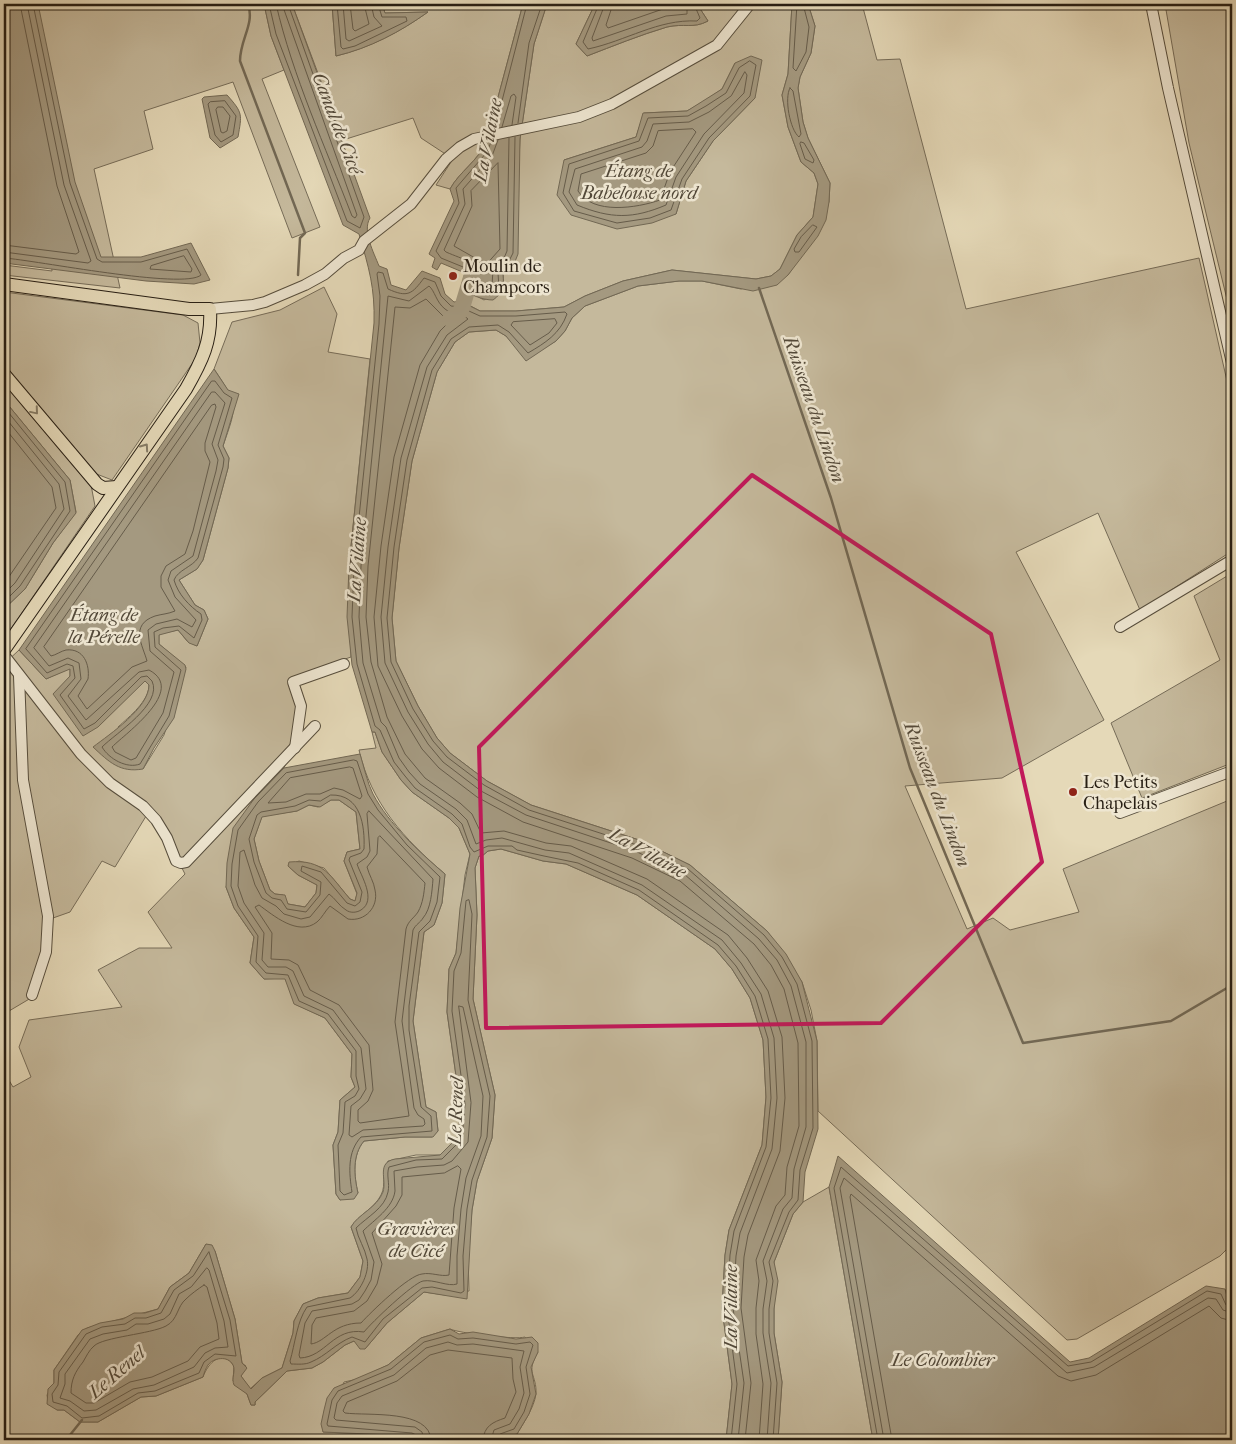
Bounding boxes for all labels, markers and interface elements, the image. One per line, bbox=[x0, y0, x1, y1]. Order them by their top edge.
water label: Canal de Cicé bbox=[308, 70, 367, 179]
water label: La Vilaine bbox=[469, 95, 507, 186]
water label: Étang de Babelouse nord bbox=[580, 159, 699, 204]
place label: Moulin de Champcors bbox=[463, 256, 550, 298]
marker: Moulin de Champcors bbox=[447, 270, 459, 282]
water label: Ruisseau du Lindon bbox=[778, 331, 849, 486]
one-way arrow bbox=[30, 406, 39, 415]
one-way arrow bbox=[139, 443, 148, 453]
water label: La Vilaine bbox=[343, 516, 371, 605]
water label: Étang de la Pérelle bbox=[67, 603, 141, 648]
water label: Ruisseau du Lindon bbox=[899, 717, 975, 870]
place label: Les Petits Chapelais bbox=[1083, 772, 1158, 814]
marker: Les Petits Chapelais bbox=[1067, 786, 1079, 798]
water label: La Vilaine bbox=[603, 822, 691, 884]
water label: Le Renel bbox=[444, 1074, 468, 1147]
water label: Gravières de Cicé bbox=[377, 1218, 456, 1262]
water label: La Vilaine bbox=[720, 1263, 742, 1351]
water label: Le Renel bbox=[82, 1341, 151, 1405]
water label: Le Colombier bbox=[890, 1349, 996, 1371]

